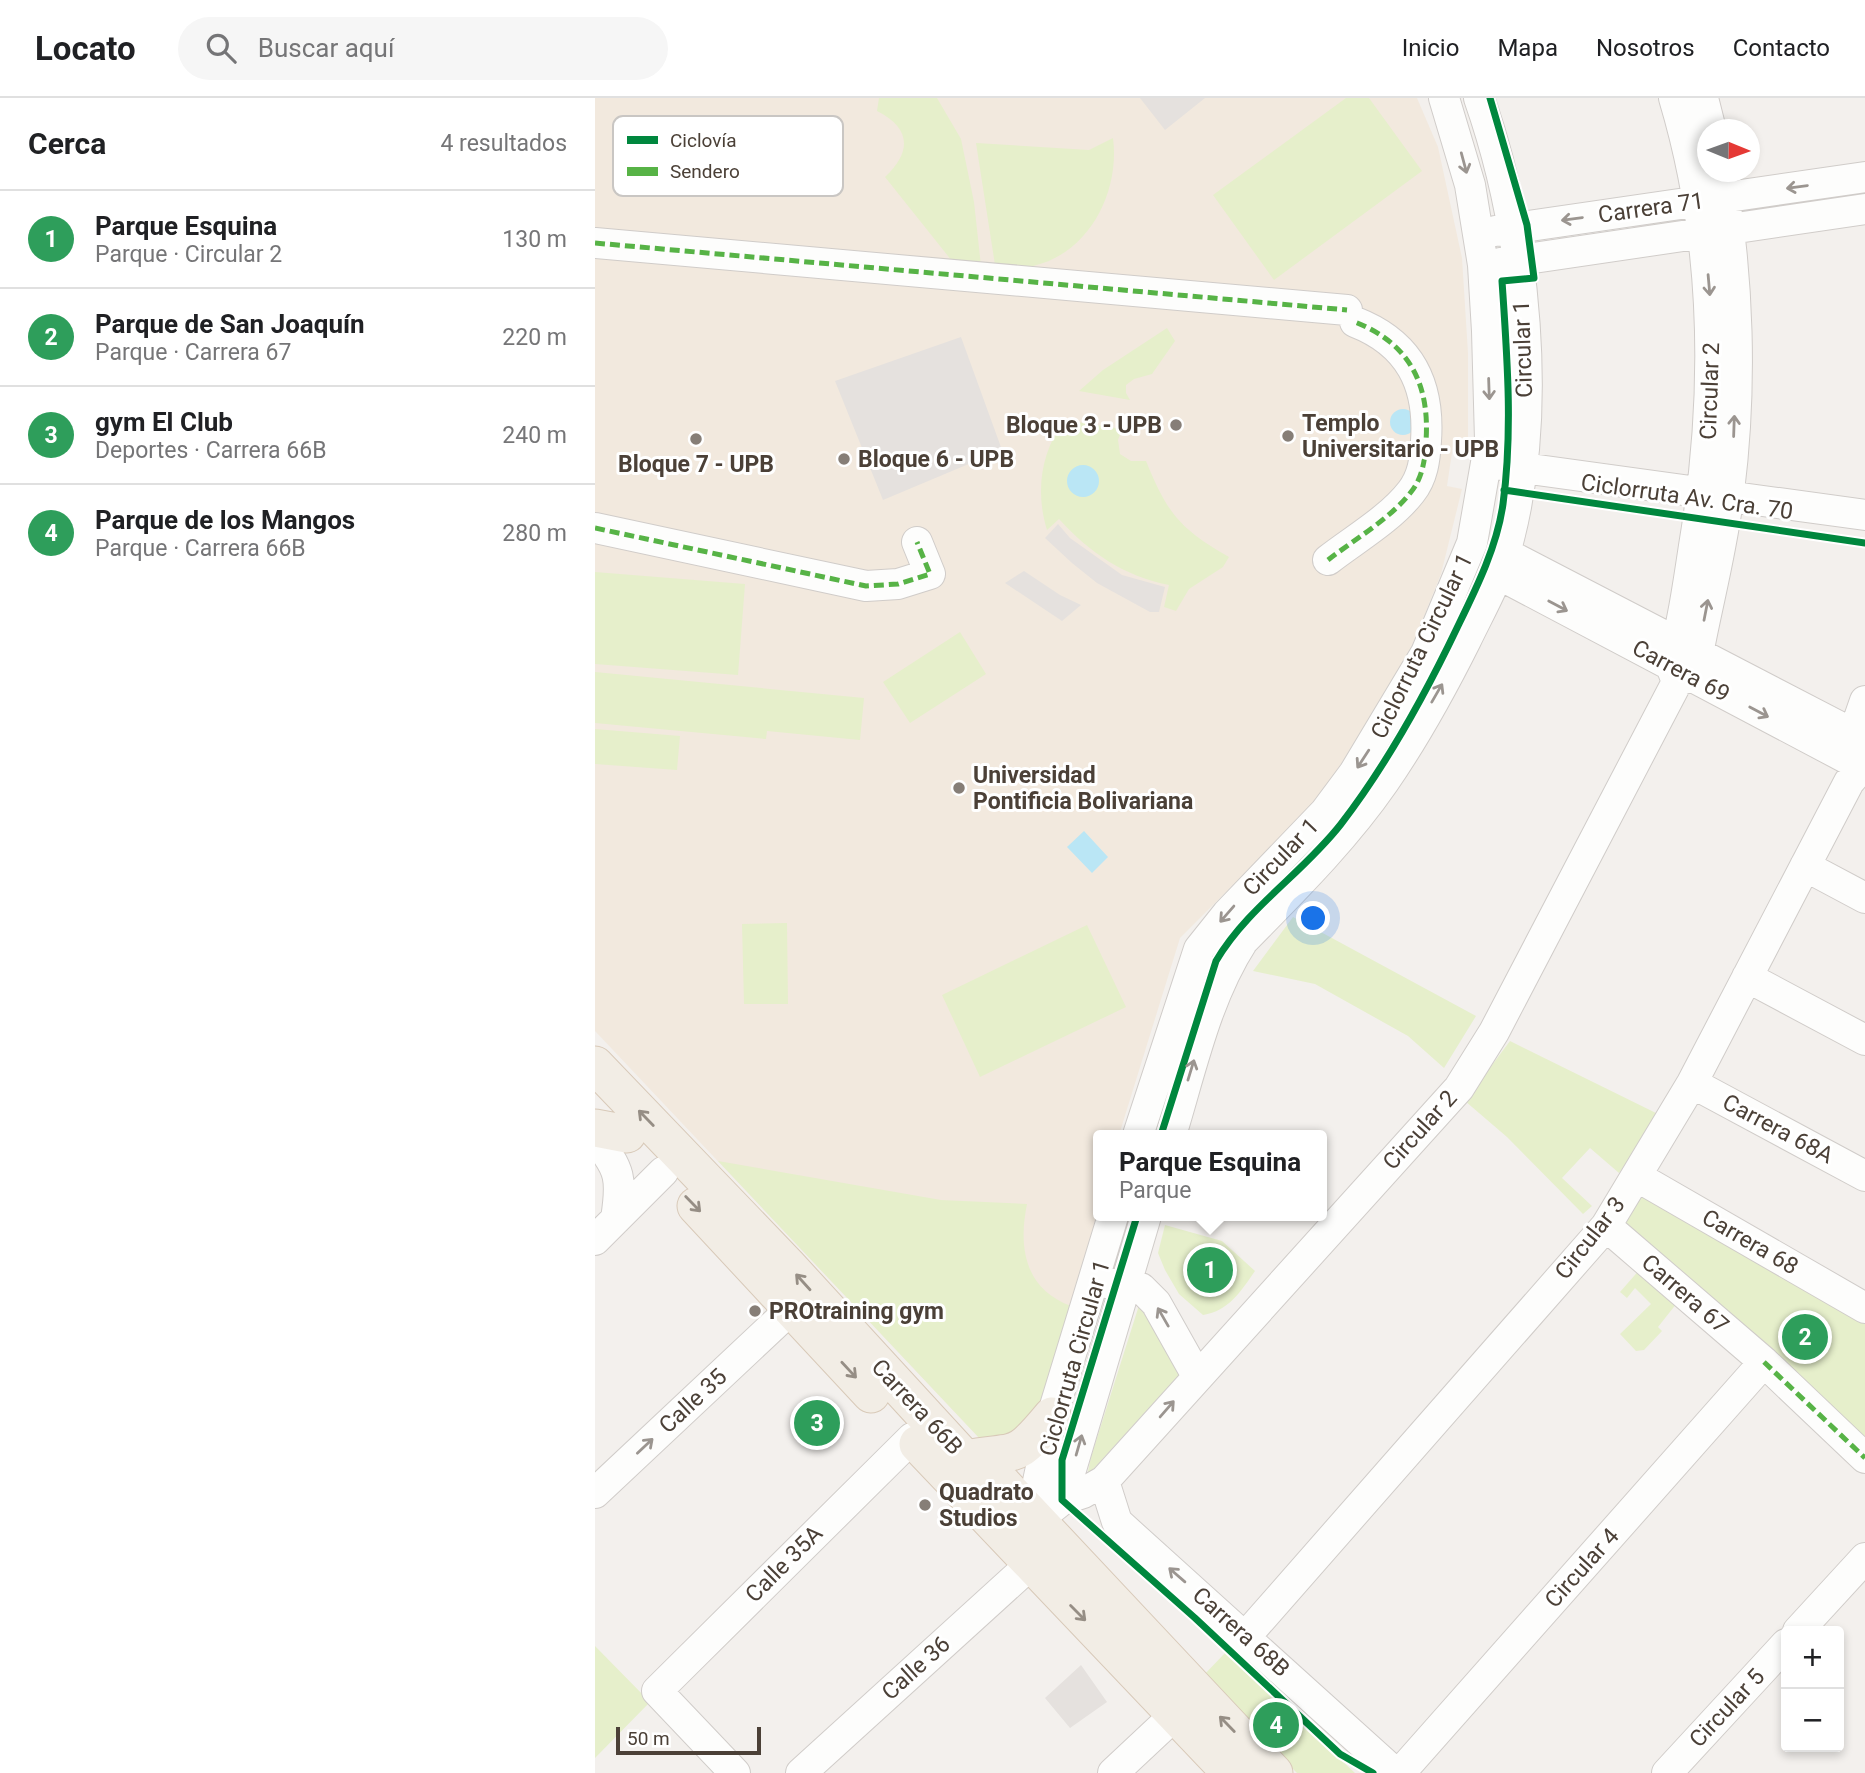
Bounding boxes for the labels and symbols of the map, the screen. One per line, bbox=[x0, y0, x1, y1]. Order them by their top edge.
legend bbox=[613, 116, 843, 196]
north arrow bbox=[1697, 119, 1760, 182]
text: Ciclovía bbox=[670, 129, 737, 152]
one-way arrow bbox=[1458, 151, 1471, 174]
text: Sendero bbox=[670, 160, 740, 183]
one-way arrow bbox=[1787, 181, 1809, 194]
street label: Carrera 71 bbox=[1596, 187, 1706, 229]
one-way arrow bbox=[1561, 213, 1584, 226]
one-way arrow bbox=[1703, 273, 1716, 296]
street label: Circular 1 bbox=[1508, 300, 1538, 398]
street label: Circular 2 bbox=[1695, 342, 1725, 440]
one-way arrow bbox=[1483, 377, 1496, 400]
place label: Templo Universitario - UPB bbox=[1302, 410, 1499, 463]
place label: Bloque 3 - UPB bbox=[1006, 412, 1162, 439]
one-way arrow bbox=[1727, 415, 1740, 438]
marker: Bloque 3 - UPB bbox=[1168, 417, 1184, 433]
marker: Templo Universitario - UPB bbox=[1280, 428, 1296, 444]
marker: Bloque 7 - UPB bbox=[688, 431, 704, 447]
place label: Bloque 6 - UPB bbox=[858, 446, 1014, 473]
place label: Bloque 7 - UPB bbox=[618, 451, 774, 478]
marker: Bloque 6 - UPB bbox=[836, 451, 852, 467]
street label: Ciclorruta Av. Cra. 70 bbox=[1579, 469, 1795, 525]
street label: Ciclorruta Circular 1 bbox=[1365, 549, 1479, 743]
one-way arrow bbox=[1700, 599, 1714, 622]
one-way arrow bbox=[1547, 600, 1568, 614]
street label: Carrera 69 bbox=[1628, 634, 1734, 708]
one-way arrow bbox=[1430, 684, 1444, 704]
one-way arrow bbox=[1748, 706, 1769, 719]
one-way arrow bbox=[1355, 749, 1369, 769]
place label: Universidad Pontificia Bolivariana bbox=[973, 762, 1193, 815]
marker: Universidad Pontificia Bolivariana bbox=[951, 780, 967, 796]
street label: Circular 1 bbox=[1237, 813, 1325, 901]
your location bbox=[1296, 901, 1330, 935]
one-way arrow bbox=[1219, 905, 1235, 923]
one-way arrow bbox=[1186, 1059, 1199, 1081]
street label: Circular 2 bbox=[1377, 1085, 1463, 1175]
street label: Carrera 68A bbox=[1718, 1089, 1838, 1169]
one-way arrow bbox=[637, 1110, 654, 1127]
street label: Circular 3 bbox=[1549, 1191, 1631, 1285]
one-way arrow bbox=[685, 1195, 702, 1212]
street label: Carrera 68 bbox=[1697, 1204, 1803, 1280]
pin: 1 bbox=[1187, 1244, 1233, 1296]
street label: Carrera 67 bbox=[1636, 1249, 1734, 1339]
street label: Ciclorruta Circular 1 bbox=[1034, 1257, 1116, 1459]
one-way arrow bbox=[795, 1273, 811, 1291]
place label: PROtraining gym bbox=[769, 1298, 944, 1325]
marker: PROtraining gym bbox=[747, 1303, 763, 1319]
one-way arrow bbox=[1156, 1307, 1170, 1327]
pin: 2 bbox=[1782, 1311, 1828, 1363]
street label: Carrera 66B bbox=[866, 1354, 968, 1460]
one-way arrow bbox=[840, 1361, 857, 1378]
street label: Calle 35 bbox=[654, 1363, 732, 1439]
pin: 3 bbox=[794, 1397, 840, 1449]
one-way arrow bbox=[1159, 1401, 1175, 1419]
one-way arrow bbox=[1073, 1434, 1086, 1456]
one-way arrow bbox=[636, 1438, 654, 1454]
place label: Quadrato Studios bbox=[939, 1479, 1034, 1532]
marker: Quadrato Studios bbox=[917, 1497, 933, 1513]
street label: Calle 35A bbox=[740, 1520, 828, 1608]
street label: Circular 4 bbox=[1539, 1523, 1625, 1613]
one-way arrow bbox=[1168, 1567, 1186, 1583]
street label: Carrera 68B bbox=[1187, 1582, 1295, 1682]
one-way arrow bbox=[1070, 1604, 1087, 1621]
street label: Calle 36 bbox=[876, 1630, 956, 1706]
street label: Circular 5 bbox=[1684, 1663, 1770, 1753]
pin: 4 bbox=[1253, 1699, 1299, 1751]
one-way arrow bbox=[1218, 1716, 1235, 1733]
scale bar bbox=[616, 1724, 761, 1756]

